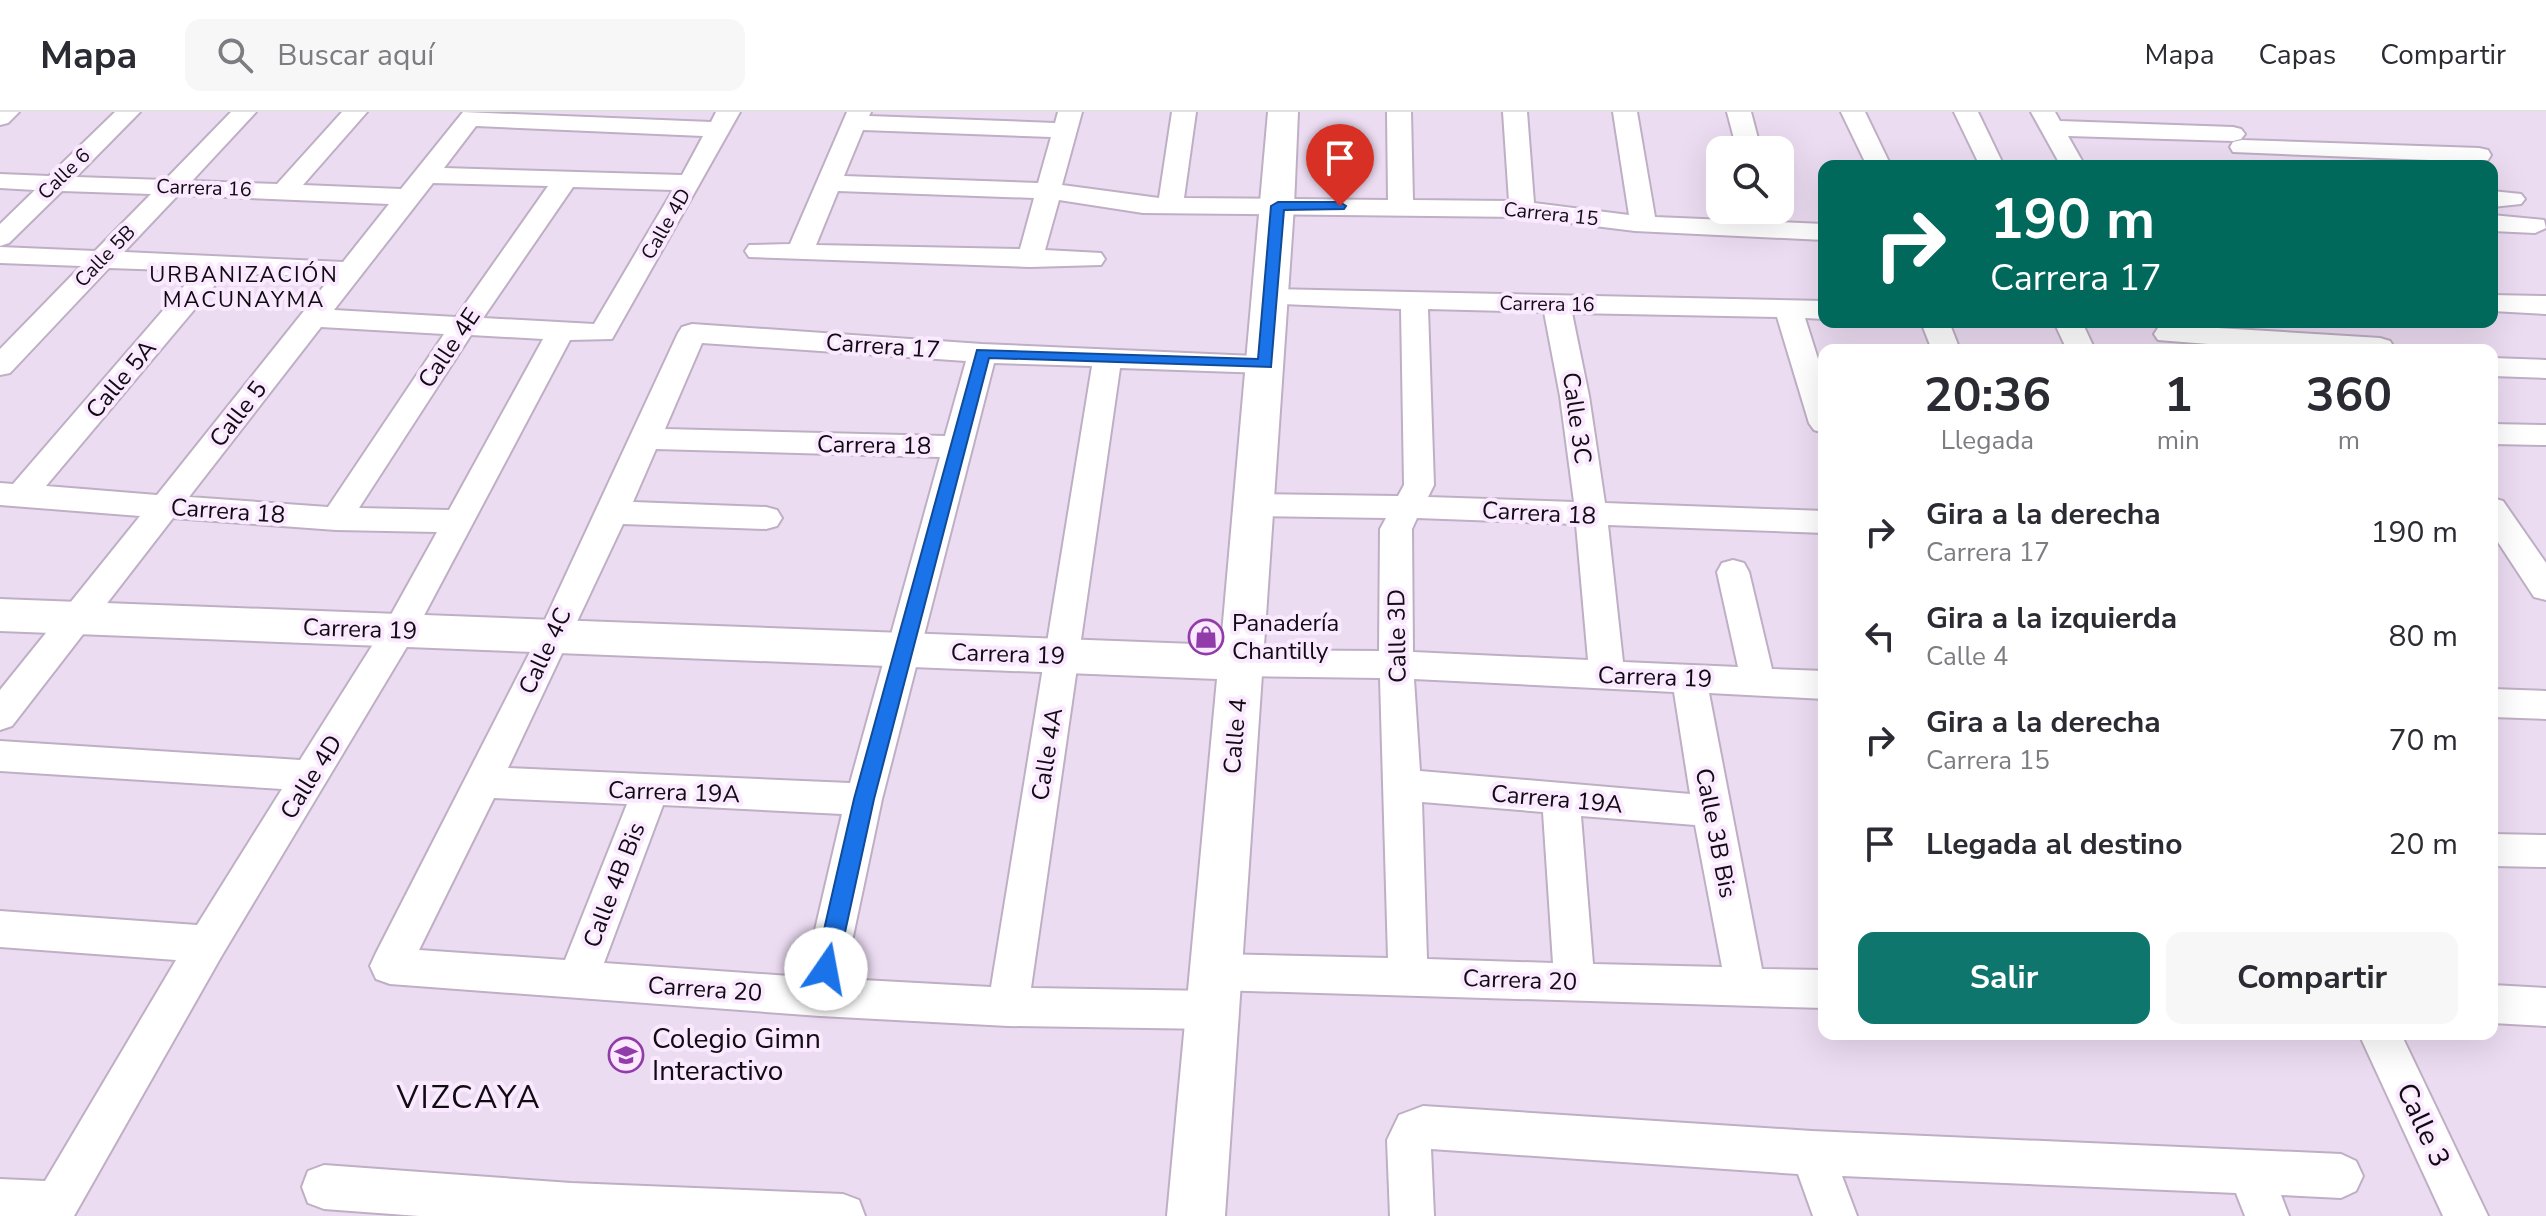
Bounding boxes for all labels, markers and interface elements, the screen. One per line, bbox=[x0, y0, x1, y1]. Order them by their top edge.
search box bbox=[185, 19, 745, 91]
text: Mapa bbox=[40, 30, 137, 81]
icon: search bbox=[213, 33, 257, 77]
text: Buscar aquí bbox=[277, 35, 434, 76]
text: Mapa bbox=[2145, 36, 2214, 74]
text: Capas bbox=[2258, 36, 2336, 74]
text: Compartir bbox=[2380, 36, 2506, 74]
pin bbox=[1306, 124, 1374, 206]
icon: arrive bbox=[1318, 136, 1362, 180]
map controls bbox=[1706, 136, 1794, 224]
button: search bbox=[1706, 136, 1794, 224]
street label: Calle 6 bbox=[32, 142, 96, 206]
street label: Carrera 16 bbox=[156, 173, 252, 203]
text: 190 m bbox=[1990, 181, 2155, 258]
street label: Calle 4D bbox=[635, 183, 697, 265]
icon: right bbox=[1858, 192, 1962, 296]
street label: Carrera 15 bbox=[1502, 196, 1600, 232]
street label: Calle 5B bbox=[69, 219, 141, 293]
text: Carrera 17 bbox=[1990, 254, 2162, 303]
district label: URBANIZACIÓN MACUNAYMA bbox=[149, 260, 339, 315]
street label: Carrera 16 bbox=[1499, 290, 1595, 318]
street label: Calle 4E bbox=[411, 302, 487, 394]
street label: Carrera 17 bbox=[825, 326, 941, 366]
street label: Calle 5A bbox=[79, 333, 164, 425]
text: 20:36 bbox=[1924, 362, 2051, 428]
text: 1 bbox=[2164, 362, 2193, 428]
text: 360 bbox=[2306, 362, 2392, 428]
street label: Calle 3C bbox=[1555, 370, 1599, 466]
street label: Calle 5 bbox=[202, 374, 274, 454]
text: Llegada bbox=[1941, 423, 2034, 458]
text: min bbox=[2157, 423, 2200, 458]
text: m bbox=[2338, 423, 2360, 458]
street label: Carrera 18 bbox=[817, 428, 931, 462]
street label: Carrera 18 bbox=[170, 491, 286, 531]
street label: Carrera 18 bbox=[1481, 494, 1597, 532]
text: Gira a la derecha bbox=[1926, 494, 2161, 535]
icon: right bbox=[1858, 510, 1902, 554]
text: 190 m bbox=[2371, 512, 2458, 553]
text: Carrera 17 bbox=[1926, 535, 2050, 570]
street label: Calle 3D bbox=[1380, 589, 1414, 683]
text: Gira a la izquierda bbox=[1926, 598, 2177, 639]
street label: Calle 4C bbox=[511, 603, 579, 699]
place label: Panadería Chantilly bbox=[1232, 607, 1339, 667]
street label: Carrera 19 bbox=[302, 611, 418, 647]
icon: left bbox=[1858, 614, 1902, 658]
text: 80 m bbox=[2389, 616, 2458, 657]
shop icon: Panadería Chantilly bbox=[1187, 618, 1225, 656]
street label: Carrera 19 bbox=[950, 636, 1066, 672]
text: Calle 4 bbox=[1926, 639, 2008, 674]
street label: Carrera 19 bbox=[1597, 659, 1713, 695]
street label: Calle 4 bbox=[1216, 697, 1254, 775]
text: Gira a la derecha bbox=[1926, 702, 2161, 743]
street label: Calle 4A bbox=[1024, 705, 1070, 803]
icon: right bbox=[1858, 718, 1902, 762]
text: 70 m bbox=[2389, 720, 2458, 761]
street label: Calle 4D bbox=[273, 729, 349, 825]
text: Carrera 15 bbox=[1926, 743, 2050, 778]
street label: Calle 3B Bis bbox=[1688, 765, 1744, 901]
street label: Carrera 19A bbox=[608, 774, 741, 810]
street label: Carrera 19A bbox=[1490, 777, 1625, 821]
street label: Calle 4B Bis bbox=[575, 818, 653, 952]
icon: arrive bbox=[1858, 822, 1902, 866]
text: Llegada al destino bbox=[1926, 824, 2182, 865]
text: 20 m bbox=[2389, 824, 2458, 865]
position arrow bbox=[784, 927, 868, 1011]
button: Salir bbox=[1858, 932, 2150, 1024]
button: Compartir bbox=[2166, 932, 2458, 1024]
street label: Carrera 20 bbox=[1462, 962, 1578, 998]
street label: Carrera 20 bbox=[647, 969, 763, 1009]
place label: Colegio Gimn Interactivo bbox=[652, 1020, 821, 1090]
school or university icon: Colegio Gimn Interactivo bbox=[607, 1036, 645, 1074]
district label: VIZCAYA bbox=[395, 1076, 542, 1119]
street label: Calle 3 bbox=[2387, 1077, 2459, 1173]

